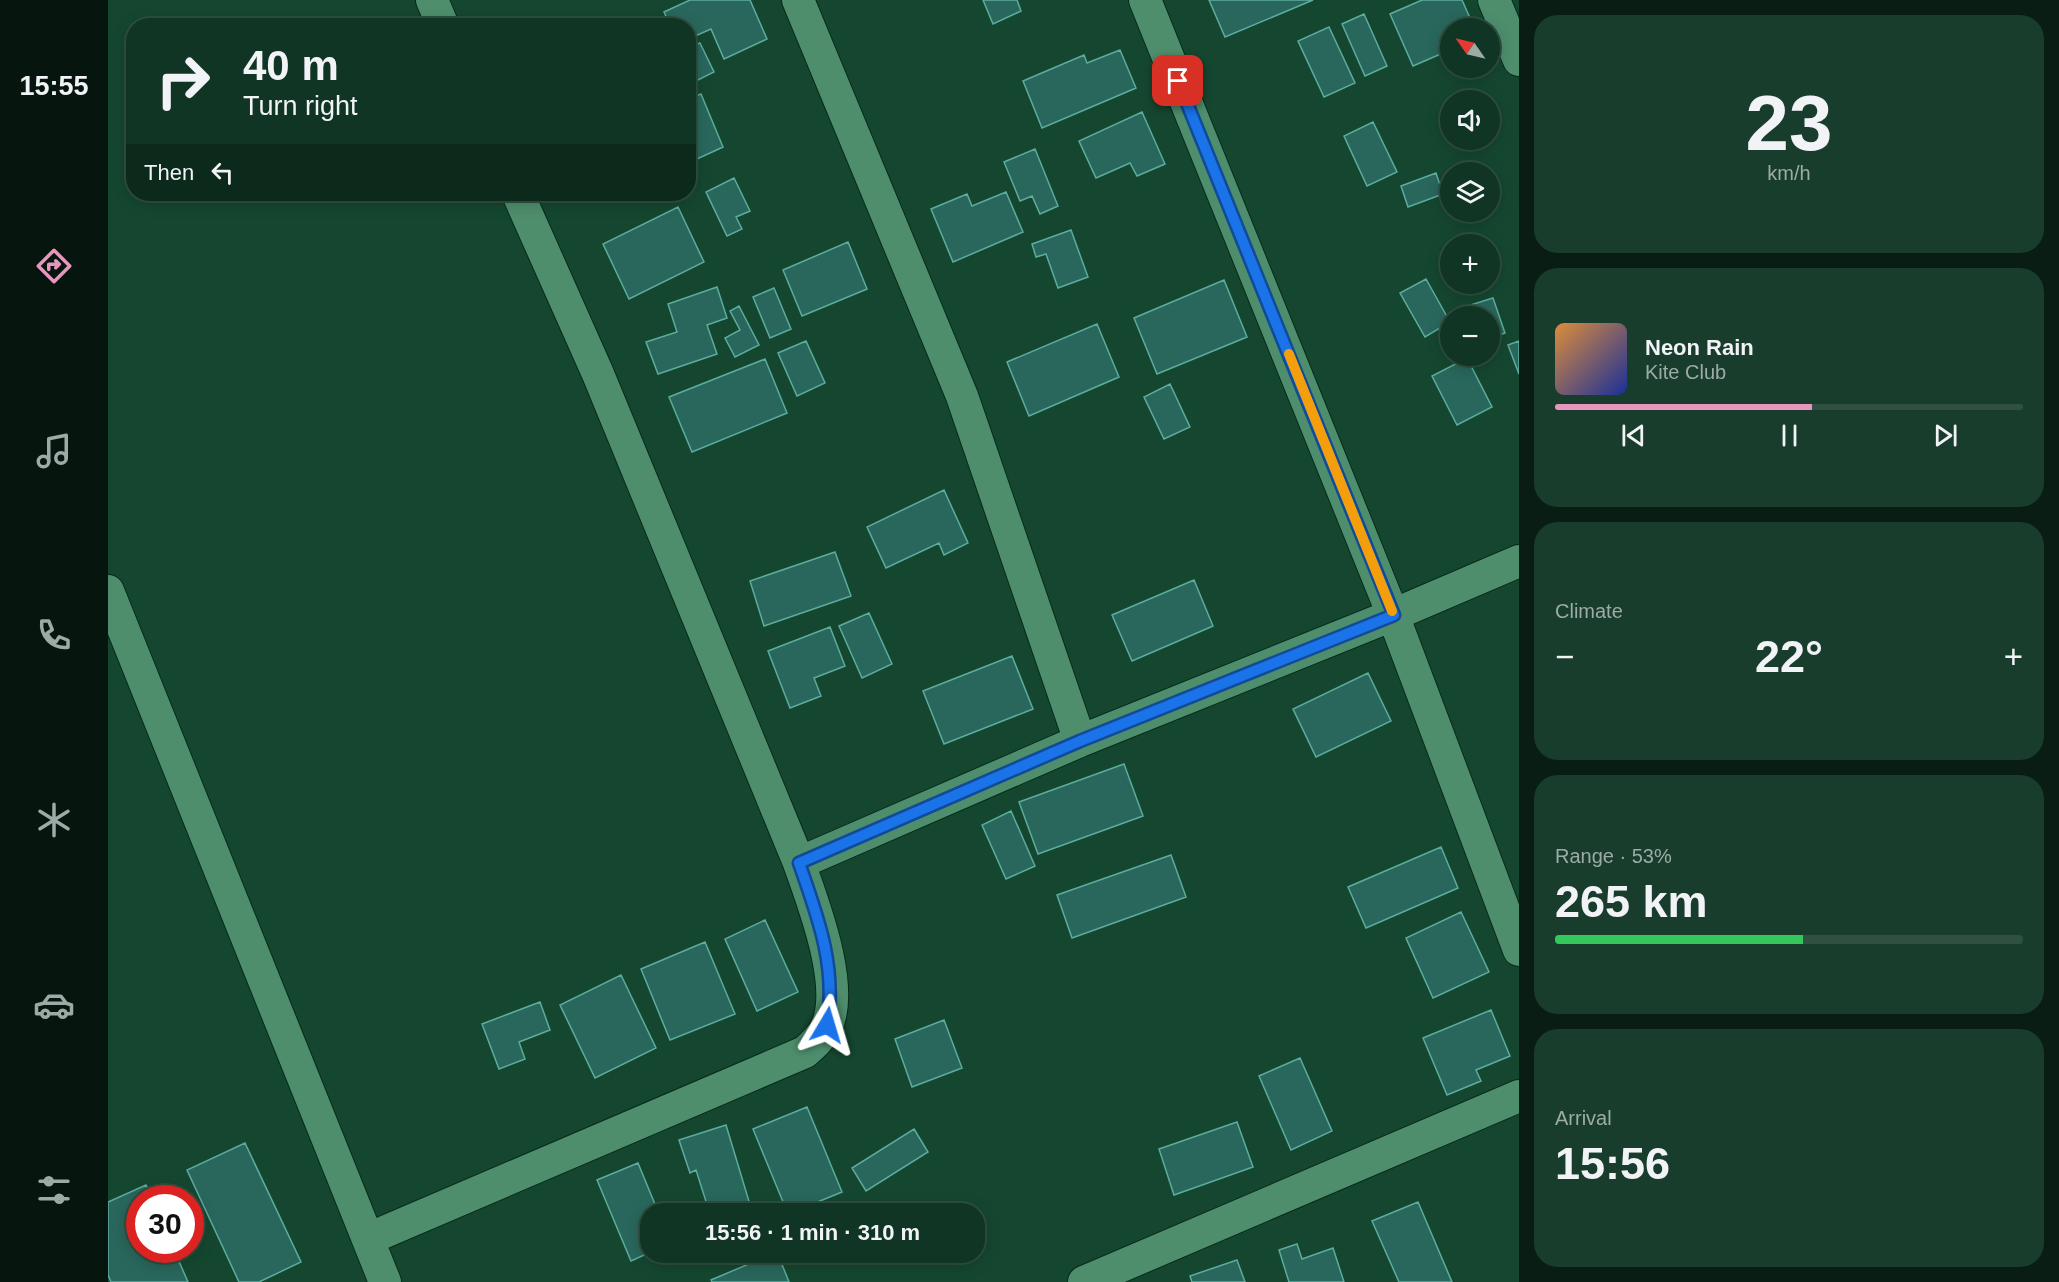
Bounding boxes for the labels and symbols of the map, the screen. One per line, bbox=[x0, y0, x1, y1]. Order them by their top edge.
north arrow bbox=[1440, 18, 1500, 78]
pin bbox=[1152, 55, 1203, 106]
position arrow bbox=[795, 993, 859, 1057]
speed limit sign: 30 bbox=[126, 1185, 204, 1263]

